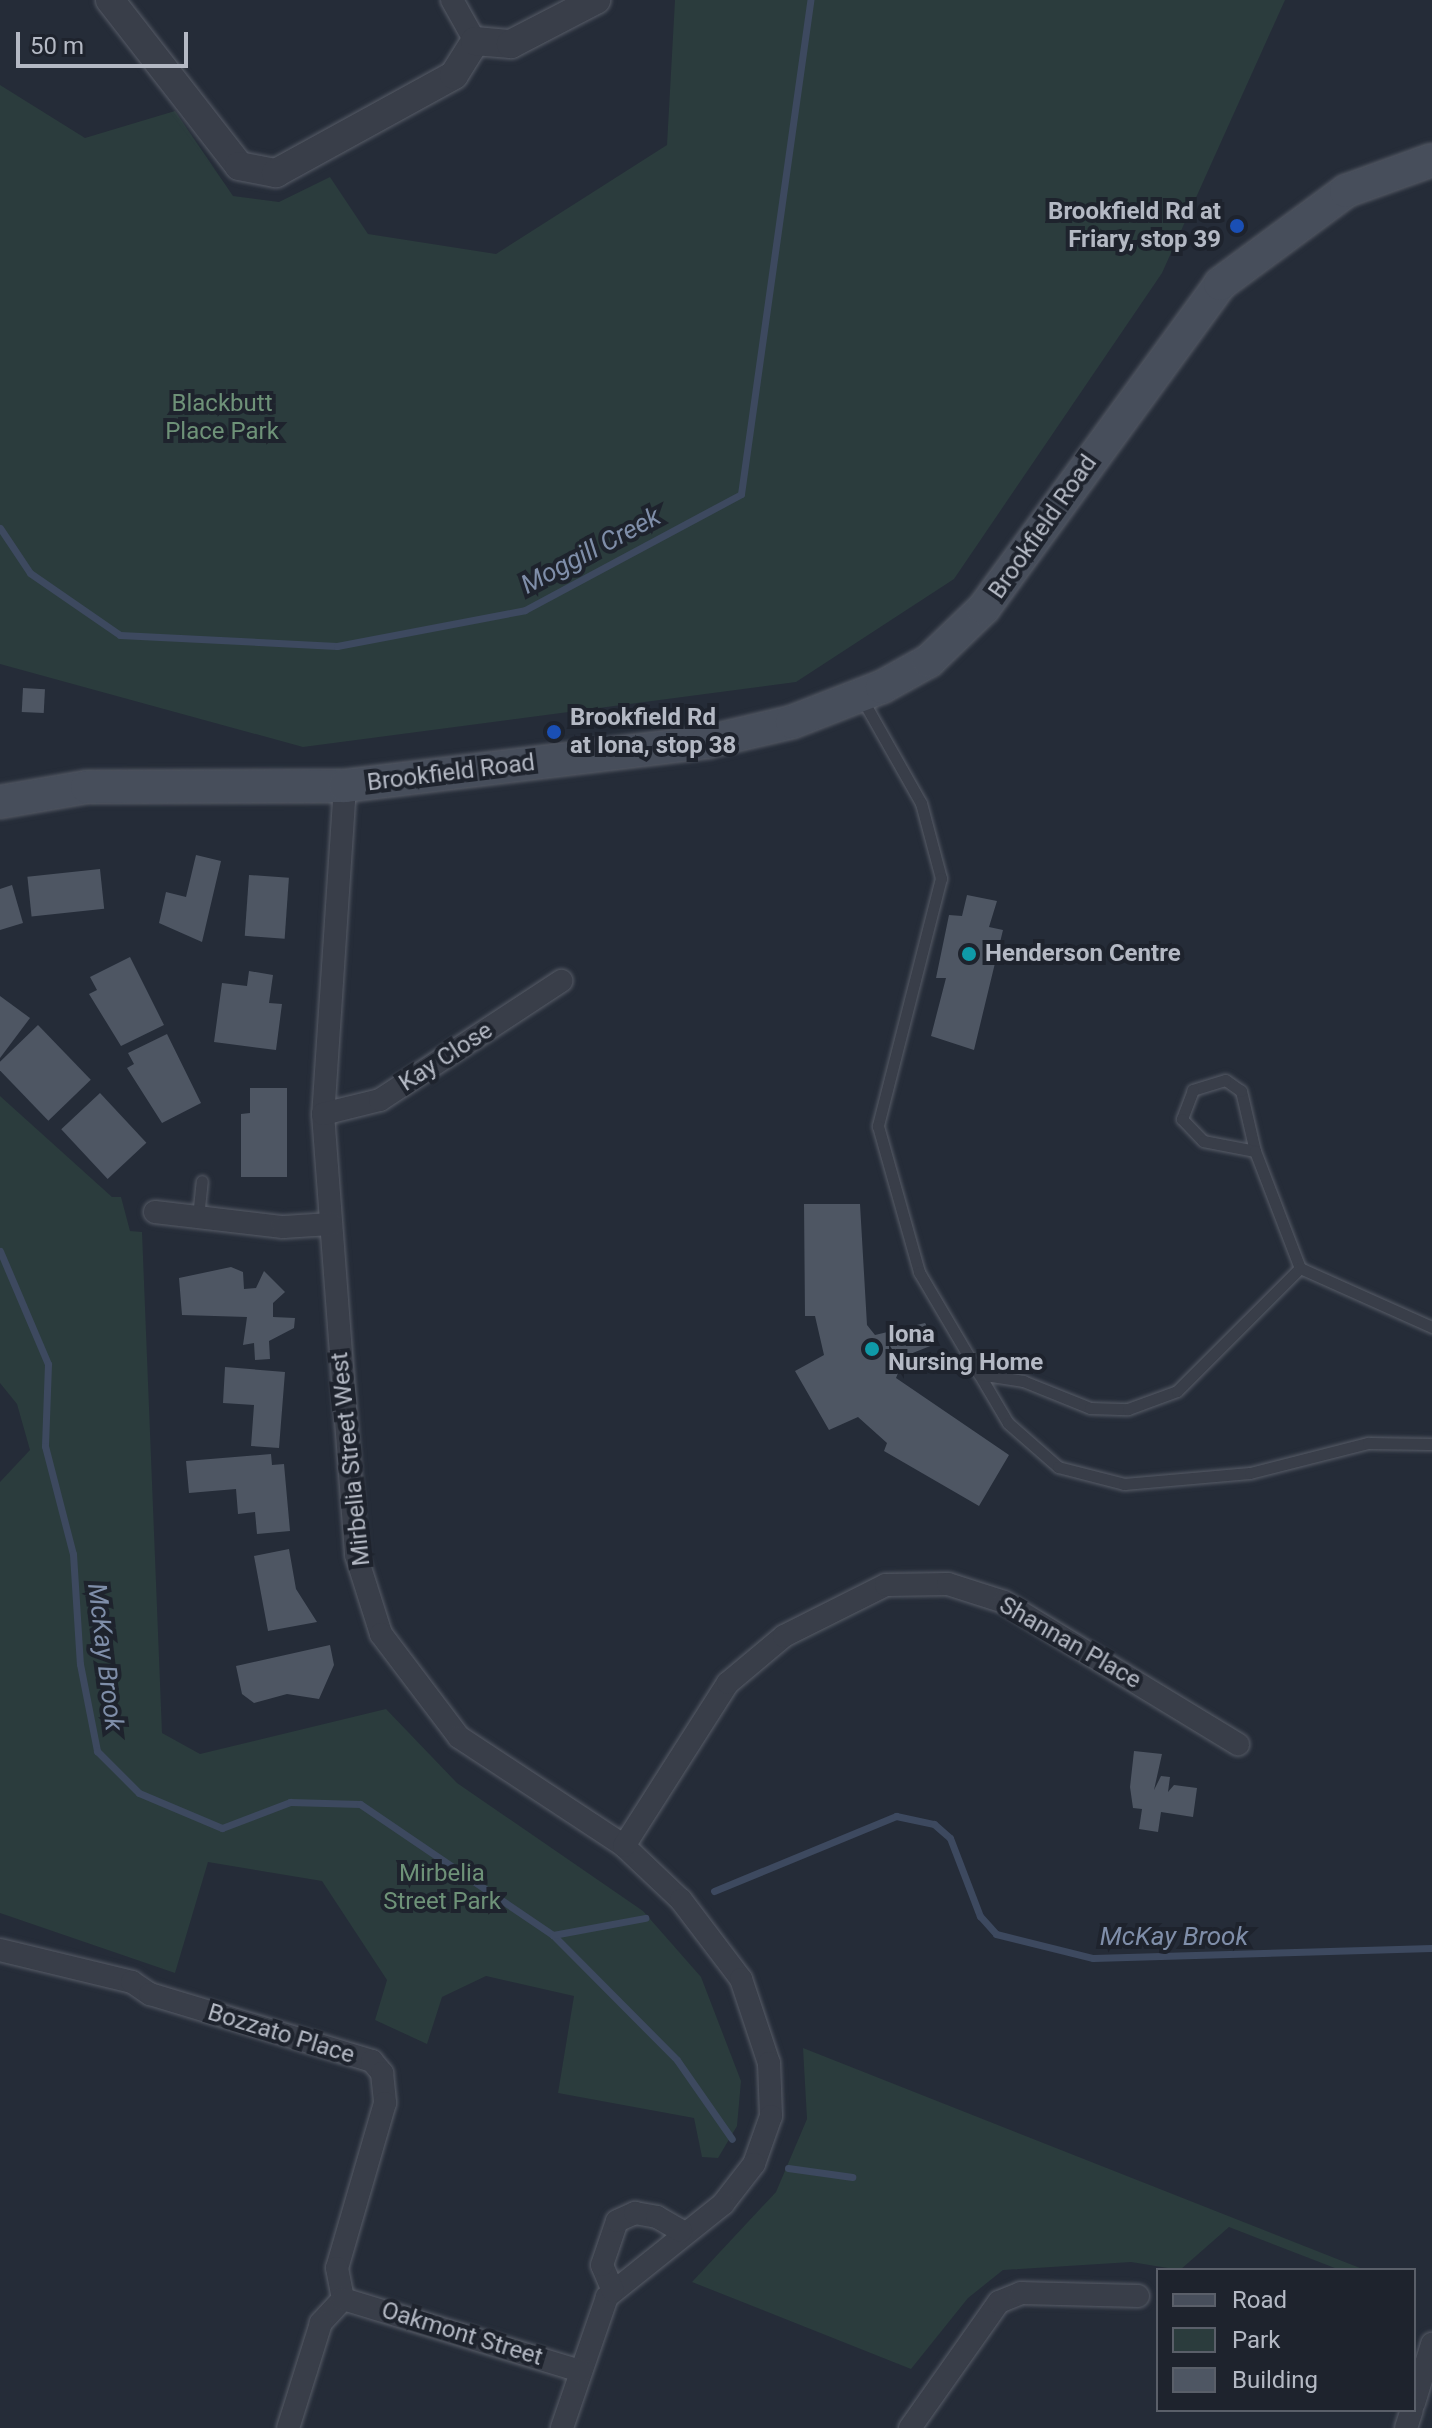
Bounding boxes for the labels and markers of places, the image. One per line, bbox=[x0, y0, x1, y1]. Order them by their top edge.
place label: Brookfield Rd at Friary, stop 39 bbox=[1048, 198, 1221, 254]
marker: Brookfield Rd at Friary, stop 39 bbox=[1228, 217, 1246, 235]
place label: Brookfield Rd at Iona, stop 38 bbox=[570, 704, 736, 760]
marker: Brookfield Rd at Iona, stop 38 bbox=[545, 723, 563, 741]
place label: Henderson Centre bbox=[985, 940, 1181, 968]
marker: Henderson Centre bbox=[960, 945, 978, 963]
place label: Iona Nursing Home bbox=[888, 1321, 1043, 1377]
marker: Iona Nursing Home bbox=[863, 1340, 881, 1358]

